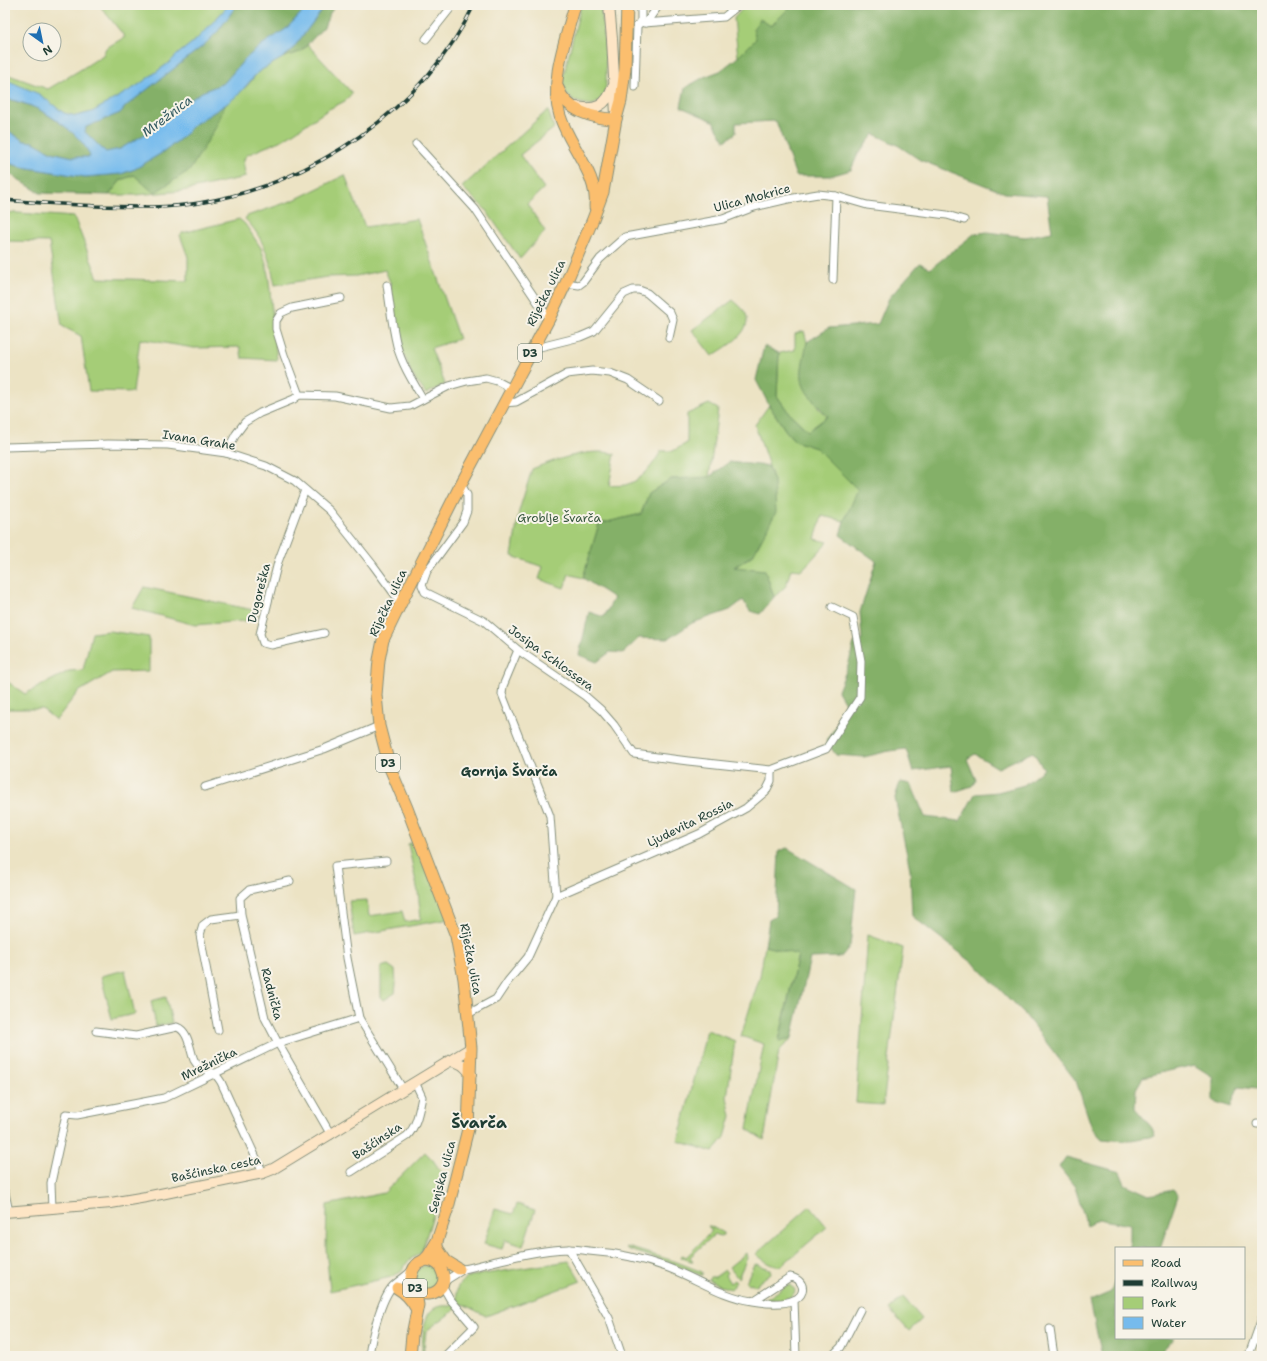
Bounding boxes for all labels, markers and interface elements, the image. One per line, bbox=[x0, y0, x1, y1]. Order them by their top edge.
north arrow bbox=[22, 22, 62, 62]
text: N bbox=[39, 41, 55, 59]
water label: Mrežnica bbox=[138, 92, 196, 140]
street label: Ulica Mokrice bbox=[712, 180, 792, 216]
street label: Riječka ulica bbox=[523, 256, 569, 329]
road number: D3 bbox=[518, 344, 542, 362]
street label: Ivana Grahe bbox=[161, 426, 237, 454]
park label: Groblje Švarča bbox=[517, 510, 601, 526]
street label: Dugoreška bbox=[244, 561, 274, 624]
street label: Riječka ulica bbox=[365, 566, 411, 639]
street label: Josipa Schlossera bbox=[505, 622, 597, 695]
road number: D3 bbox=[376, 754, 400, 772]
district label: Gornja Švarča bbox=[461, 762, 557, 780]
street label: Ljudevita Rossia bbox=[644, 795, 736, 851]
street label: Riječka ulica bbox=[456, 922, 486, 997]
street label: Radnička bbox=[257, 966, 287, 1022]
street label: Mrežnička bbox=[178, 1043, 240, 1084]
district label: Švarča bbox=[451, 1112, 507, 1133]
street label: Bašćinska bbox=[349, 1118, 405, 1163]
street label: Senjska ulica bbox=[425, 1138, 460, 1215]
street label: Bašćinska cesta bbox=[170, 1152, 263, 1186]
legend bbox=[1115, 1247, 1245, 1339]
text: Road bbox=[1151, 1255, 1182, 1271]
text: Railway bbox=[1151, 1275, 1198, 1291]
road number: D3 bbox=[403, 1279, 427, 1297]
text: Park bbox=[1151, 1295, 1177, 1311]
text: Water bbox=[1151, 1315, 1187, 1331]

